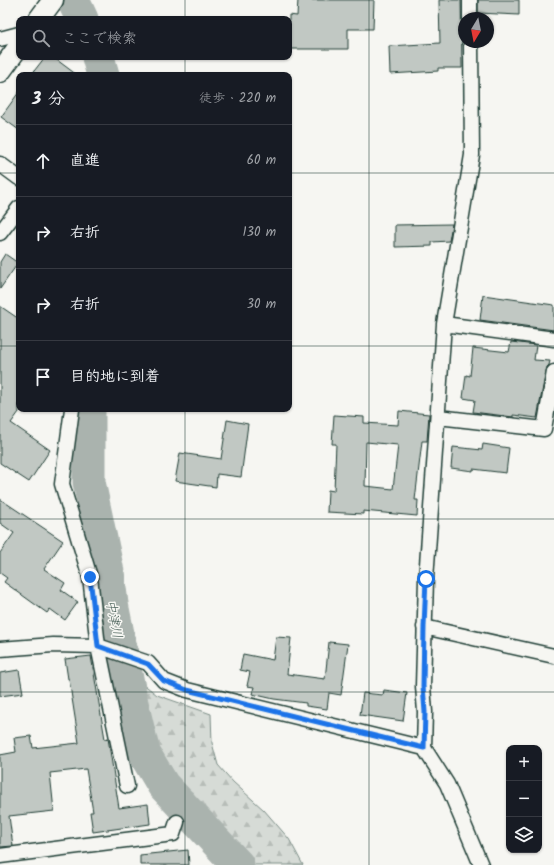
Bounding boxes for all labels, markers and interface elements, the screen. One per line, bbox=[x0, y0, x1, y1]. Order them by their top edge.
north arrow bbox=[458, 12, 494, 48]
search box bbox=[16, 16, 292, 60]
icon: search bbox=[30, 27, 52, 49]
text: ここで検索 bbox=[62, 27, 137, 51]
text: 3 分 bbox=[32, 86, 65, 113]
text: 徒歩 · 220 m bbox=[199, 88, 276, 109]
text: 直進 bbox=[70, 149, 100, 173]
icon: ahead bbox=[32, 150, 54, 172]
text: 60 m bbox=[247, 150, 276, 171]
text: 右折 bbox=[70, 221, 100, 245]
icon: right bbox=[32, 222, 54, 244]
text: 130 m bbox=[242, 222, 276, 243]
text: 右折 bbox=[70, 293, 100, 317]
icon: right bbox=[32, 294, 54, 316]
text: 30 m bbox=[247, 294, 276, 315]
text: 目的地に到着 bbox=[70, 365, 160, 389]
icon: arrive bbox=[32, 366, 54, 388]
route end bbox=[81, 568, 99, 586]
route start bbox=[417, 570, 435, 588]
water label: 中津川 bbox=[99, 598, 128, 640]
map controls bbox=[506, 745, 542, 853]
button: + bbox=[506, 745, 542, 781]
button: − bbox=[506, 781, 542, 817]
button: layers bbox=[506, 817, 542, 853]

